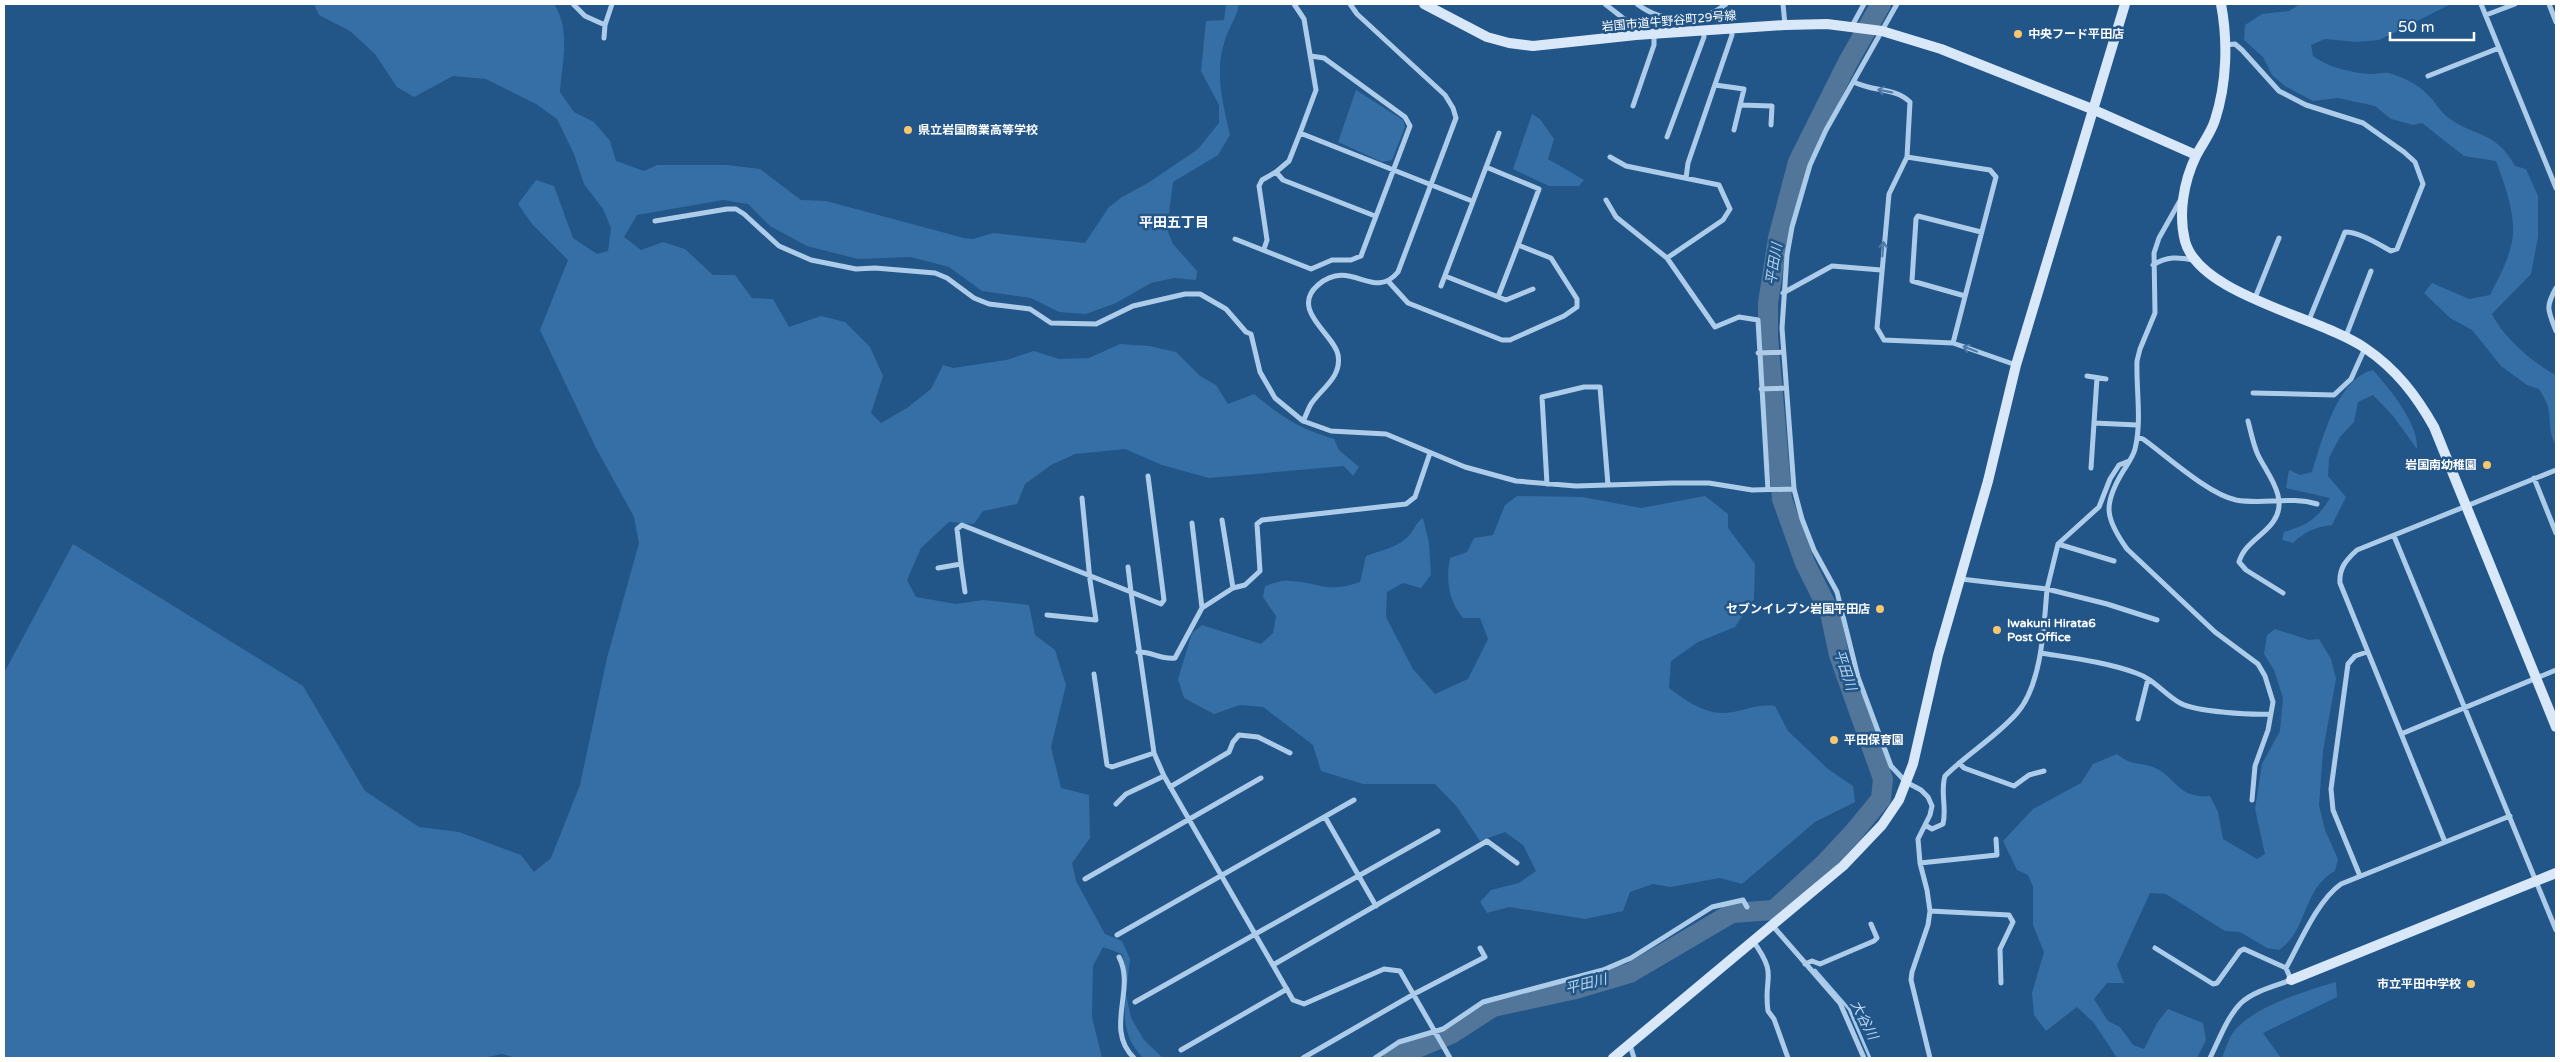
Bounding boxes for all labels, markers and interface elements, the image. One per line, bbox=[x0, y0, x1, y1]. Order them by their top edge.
street label: 岩国市道牛野谷町29号線 bbox=[1601, 8, 1737, 34]
scale bar bbox=[2390, 10, 2474, 42]
text: 50 m bbox=[2398, 18, 2435, 36]
place label: 中央フード平田店 bbox=[2028, 27, 2124, 41]
marker: 中央フード平田店 bbox=[2012, 28, 2024, 40]
one-way arrow bbox=[1877, 85, 1893, 95]
place label: 県立岩国商業高等学校 bbox=[918, 123, 1038, 137]
marker: 県立岩国商業高等学校 bbox=[902, 124, 914, 136]
district label: 平田五丁目 bbox=[1139, 214, 1209, 231]
water label: 平田川 bbox=[1762, 240, 1786, 286]
one-way arrow bbox=[1879, 241, 1888, 257]
one-way arrow bbox=[1962, 344, 1978, 353]
place label: 岩国南幼稚園 bbox=[2405, 458, 2477, 472]
marker: 岩国南幼稚園 bbox=[2481, 459, 2493, 471]
place label: セブンイレブン岩国平田店 bbox=[1726, 602, 1870, 616]
marker: セブンイレブン岩国平田店 bbox=[1874, 603, 1886, 615]
place label: Iwakuni Hirata6 Post Office bbox=[2007, 616, 2096, 644]
marker: Iwakuni Hirata6 Post Office bbox=[1991, 624, 2003, 636]
water label: 平田川 bbox=[1830, 647, 1860, 695]
place label: 平田保育園 bbox=[1844, 733, 1904, 747]
marker: 平田保育園 bbox=[1828, 734, 1840, 746]
water label: 平田川 bbox=[1564, 970, 1610, 997]
place label: 市立平田中学校 bbox=[2377, 977, 2461, 991]
marker: 市立平田中学校 bbox=[2465, 978, 2477, 990]
water label: 大谷川 bbox=[1847, 997, 1882, 1044]

